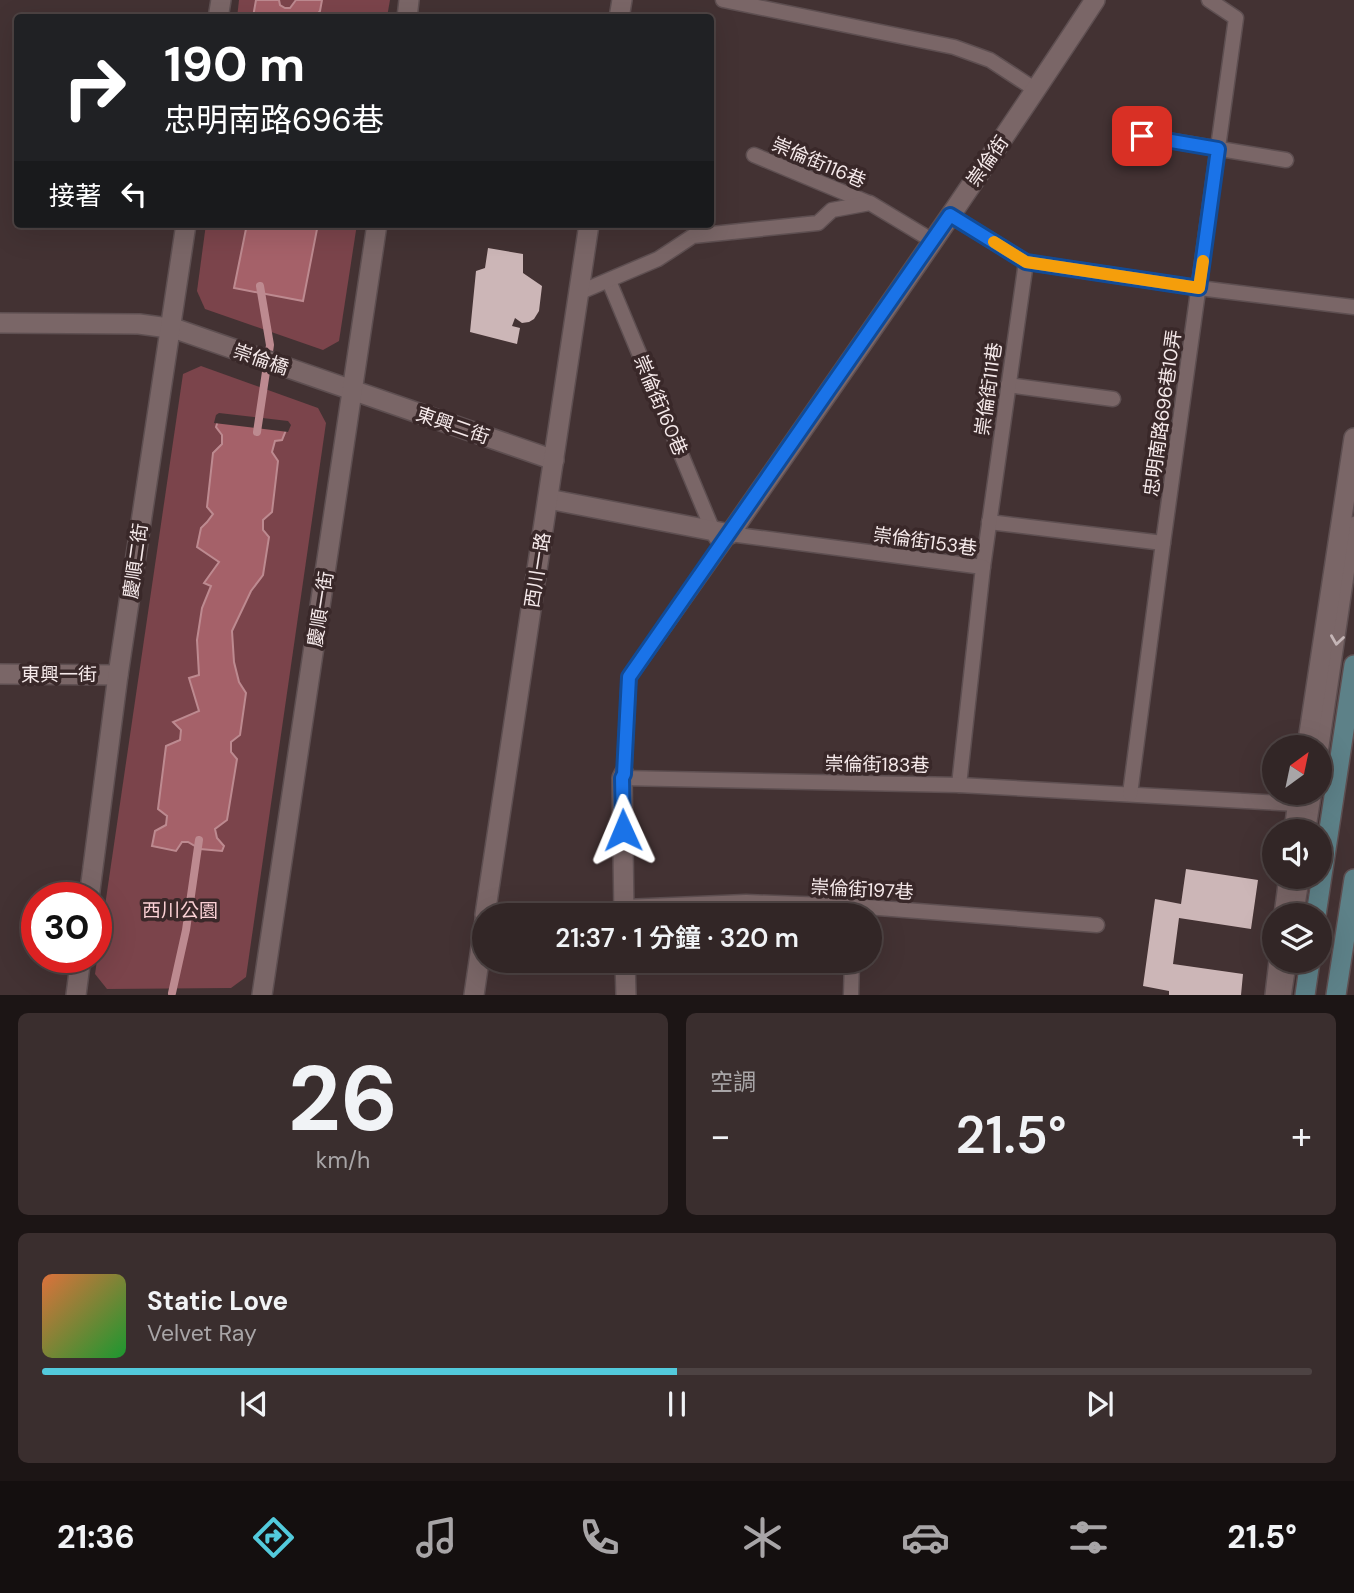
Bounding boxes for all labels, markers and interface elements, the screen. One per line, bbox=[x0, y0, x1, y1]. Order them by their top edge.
text: 190 m bbox=[164, 32, 305, 96]
icon: right bbox=[49, 42, 140, 133]
text: 忠明南路696巷 bbox=[164, 99, 384, 141]
pin bbox=[1112, 106, 1172, 166]
icon: arrive bbox=[1123, 117, 1161, 155]
street label: 崇倫街116巷 bbox=[768, 131, 870, 193]
street label: 崇倫街 bbox=[961, 131, 1014, 192]
icon: left bbox=[115, 175, 153, 213]
text: 接著 bbox=[49, 179, 101, 213]
street label: 忠明南路696巷10弄 bbox=[1138, 328, 1187, 498]
street label: 崇倫橋 bbox=[230, 338, 292, 381]
street label: 崇倫街111巷 bbox=[970, 341, 1007, 437]
street label: 崇倫街160巷 bbox=[628, 351, 693, 459]
street label: 東興二街 bbox=[413, 401, 493, 450]
street label: 慶順二街 bbox=[118, 522, 153, 600]
street label: 崇倫街153巷 bbox=[871, 522, 979, 561]
street label: 西川一路 bbox=[519, 531, 556, 610]
street label: 慶順一街 bbox=[302, 570, 339, 649]
one-way arrow bbox=[1330, 634, 1345, 646]
street label: 東興一街 bbox=[21, 662, 97, 687]
north arrow bbox=[1262, 735, 1332, 805]
map controls bbox=[1262, 735, 1332, 973]
street label: 崇倫街183巷 bbox=[824, 751, 930, 778]
position arrow bbox=[586, 793, 660, 867]
button: sound bbox=[1262, 819, 1332, 889]
street label: 崇倫街197巷 bbox=[810, 874, 914, 905]
speed limit sign: 30 bbox=[21, 882, 112, 973]
park label: 西川公園 bbox=[142, 898, 218, 923]
button: layers bbox=[1262, 903, 1332, 973]
text: 21:37 · 1 分鐘 · 320 m bbox=[555, 921, 799, 955]
text: 26 bbox=[288, 1040, 398, 1158]
text: 空調 bbox=[710, 1067, 756, 1097]
text: 21.5° bbox=[955, 1101, 1067, 1169]
text: − bbox=[710, 1111, 731, 1161]
text: + bbox=[1291, 1111, 1312, 1161]
text: km/h bbox=[316, 1145, 370, 1175]
text: Static Love bbox=[147, 1284, 288, 1318]
text: Velvet Ray bbox=[147, 1318, 257, 1348]
icon: previous bbox=[235, 1385, 273, 1423]
icon: pause bbox=[658, 1385, 696, 1423]
icon: next bbox=[1081, 1385, 1119, 1423]
icon: directions bbox=[249, 1513, 298, 1562]
icon: music bbox=[412, 1513, 461, 1562]
icon: phone bbox=[575, 1513, 624, 1562]
icon: climate bbox=[738, 1513, 787, 1562]
icon: car bbox=[901, 1513, 950, 1562]
icon: filters bbox=[1064, 1513, 1113, 1562]
text: 21:36 bbox=[57, 1516, 135, 1558]
text: 21.5° bbox=[1227, 1516, 1297, 1558]

